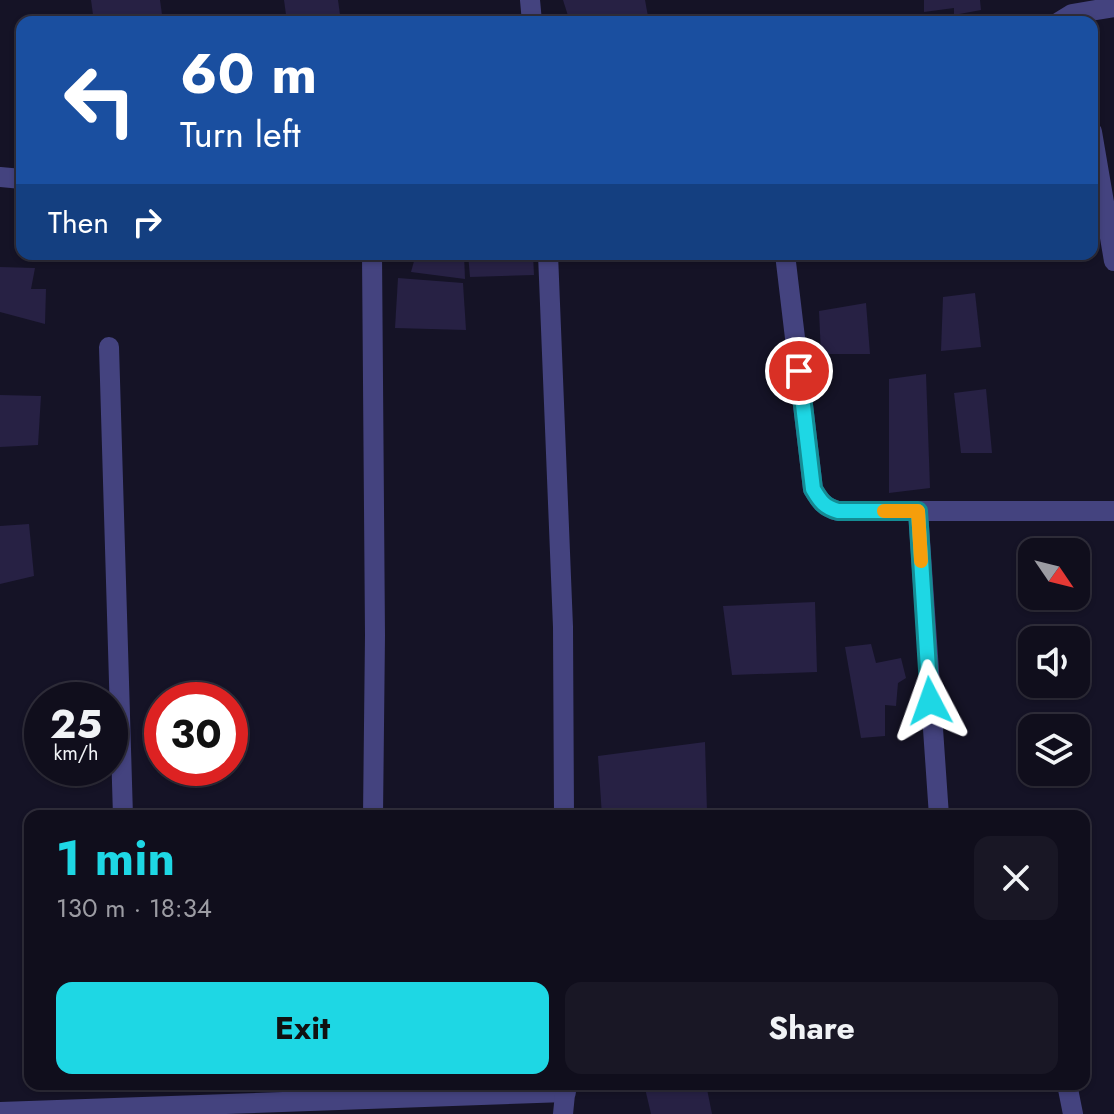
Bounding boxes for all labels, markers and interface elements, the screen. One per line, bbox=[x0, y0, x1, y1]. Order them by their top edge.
text: 60 m bbox=[180, 33, 317, 114]
icon: left bbox=[48, 48, 152, 152]
text: Turn left bbox=[180, 108, 301, 160]
icon: right bbox=[125, 200, 169, 244]
text: Then bbox=[48, 201, 109, 244]
pin bbox=[765, 337, 833, 405]
icon: arrive bbox=[777, 349, 821, 393]
north arrow bbox=[1018, 538, 1090, 610]
map controls bbox=[1018, 538, 1090, 786]
button: sound bbox=[1018, 626, 1090, 698]
position arrow bbox=[888, 659, 972, 743]
speed limit sign: 30 bbox=[144, 682, 248, 786]
text: 25 bbox=[50, 695, 102, 753]
button: layers bbox=[1018, 714, 1090, 786]
text: km/h bbox=[53, 739, 99, 768]
text: 1 min bbox=[56, 824, 175, 893]
button: close bbox=[974, 836, 1058, 920]
text: 130 m · 18:34 bbox=[56, 889, 212, 927]
button: Exit bbox=[56, 982, 549, 1074]
button: Share bbox=[565, 982, 1058, 1074]

